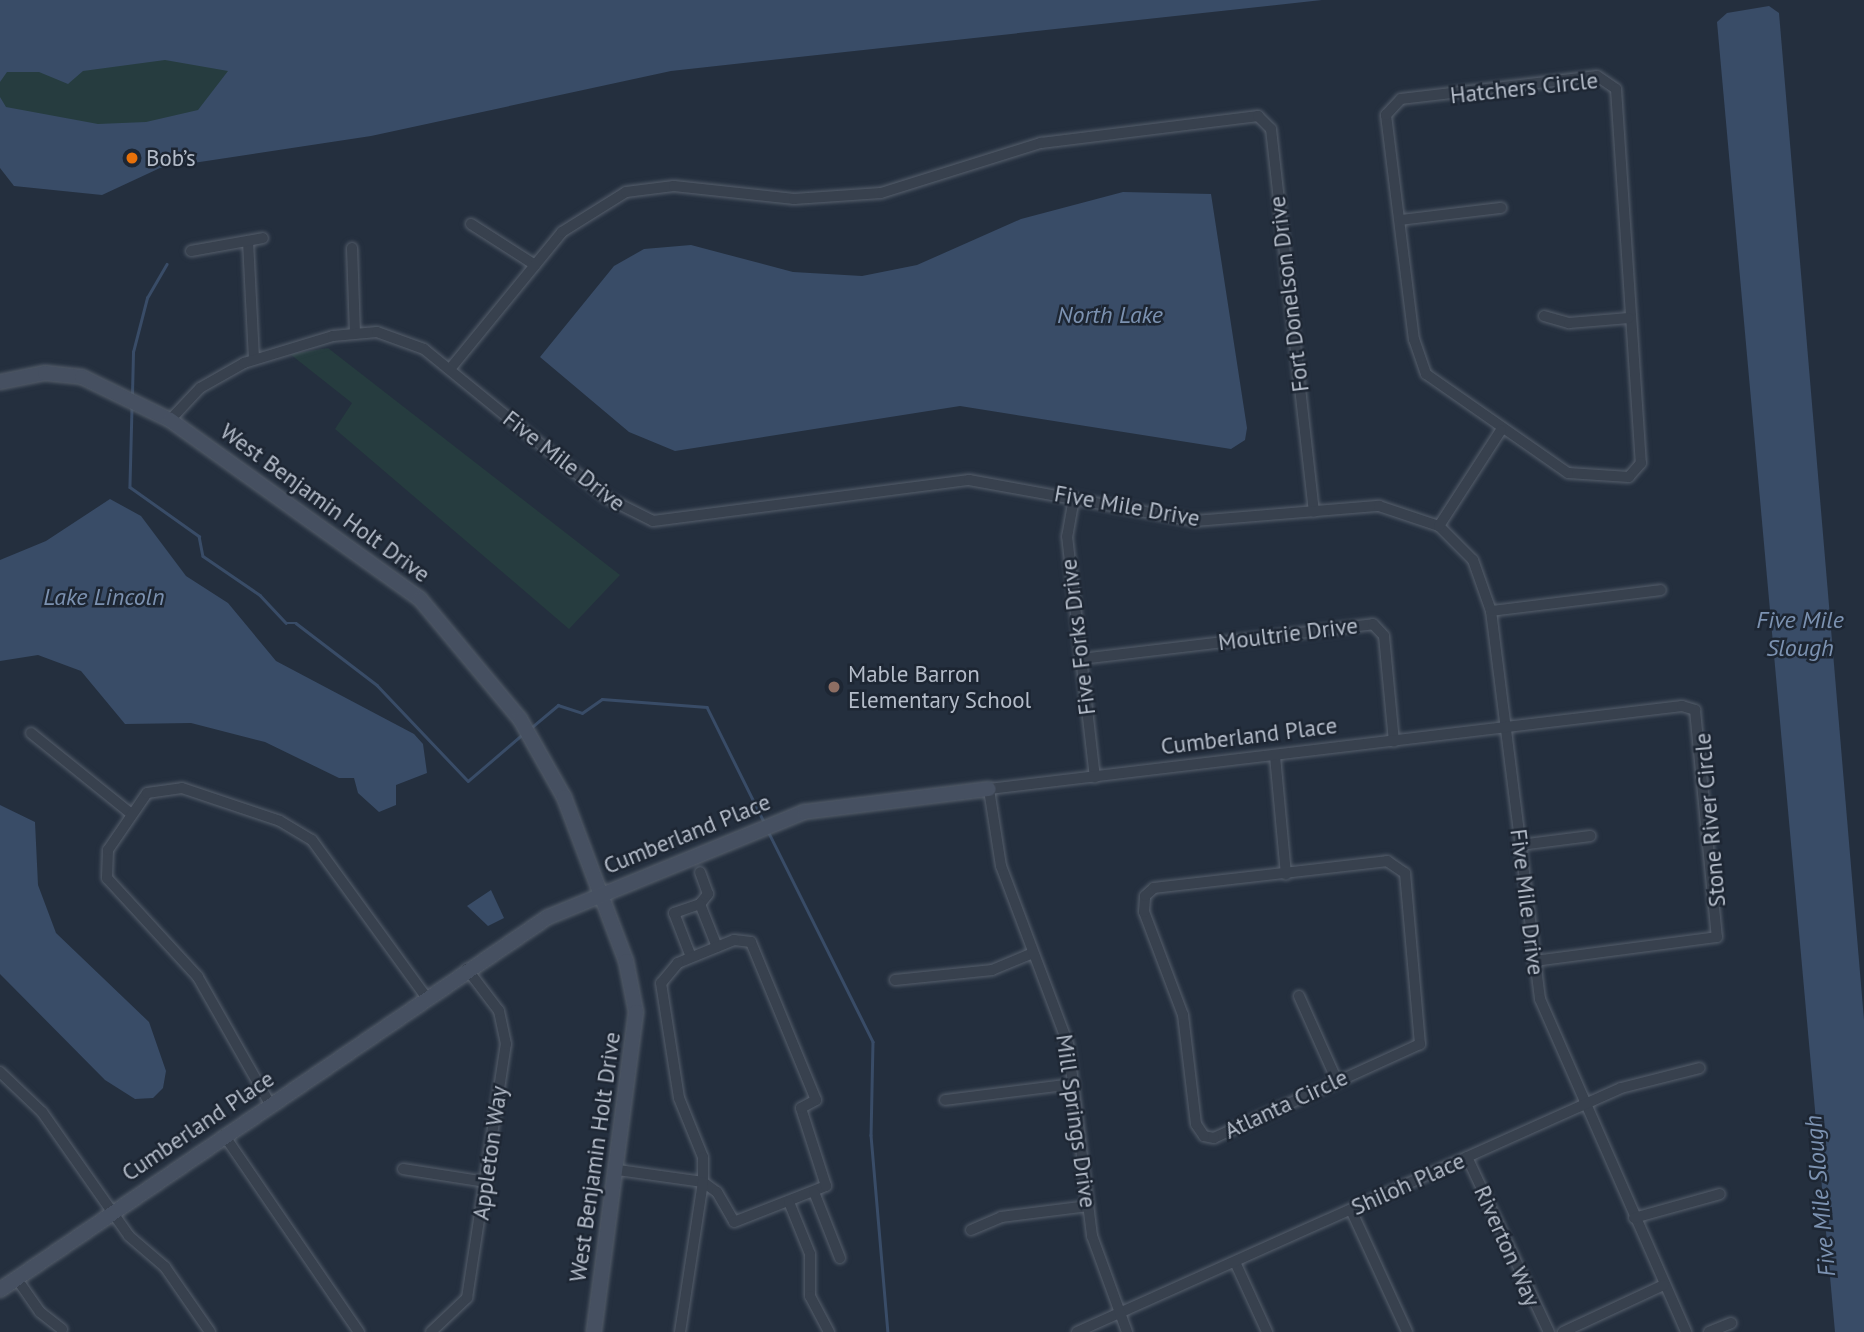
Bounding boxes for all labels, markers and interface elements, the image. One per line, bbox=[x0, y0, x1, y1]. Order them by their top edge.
street label: Hatchers Circle bbox=[1449, 67, 1599, 109]
place label: Bob’s bbox=[146, 144, 196, 172]
marker: Bob’s bbox=[124, 150, 140, 166]
street label: Fort Donelson Drive bbox=[1263, 194, 1315, 394]
water label: North Lake bbox=[1057, 301, 1163, 329]
street label: Five Mile Drive bbox=[498, 405, 630, 517]
street label: West Benjamin Holt Drive bbox=[215, 418, 435, 588]
street label: Five Mile Drive bbox=[1052, 480, 1202, 532]
street label: Five Forks Drive bbox=[1055, 557, 1101, 717]
water label: Lake Lincoln bbox=[43, 583, 165, 611]
water label: Five Mile Slough bbox=[1756, 606, 1844, 662]
street label: Moultrie Drive bbox=[1216, 612, 1360, 656]
place label: Mable Barron Elementary School bbox=[848, 660, 1032, 714]
marker: Mable Barron Elementary School bbox=[826, 679, 842, 695]
street label: Cumberland Place bbox=[1159, 711, 1339, 761]
street label: Stone River Circle bbox=[1689, 732, 1731, 908]
street label: Cumberland Place bbox=[600, 788, 774, 880]
street label: Five Mile Drive bbox=[1504, 827, 1550, 977]
street label: West Benjamin Holt Drive bbox=[564, 1030, 626, 1284]
street label: Mill Springs Drive bbox=[1050, 1032, 1102, 1210]
street label: Atlanta Circle bbox=[1220, 1063, 1352, 1145]
street label: Cumberland Place bbox=[117, 1065, 279, 1187]
street label: Appleton Way bbox=[467, 1084, 513, 1222]
water label: Five Mile Slough bbox=[1799, 1114, 1841, 1278]
street label: Shiloh Place bbox=[1347, 1147, 1469, 1221]
street label: Riverton Way bbox=[1468, 1181, 1546, 1311]

